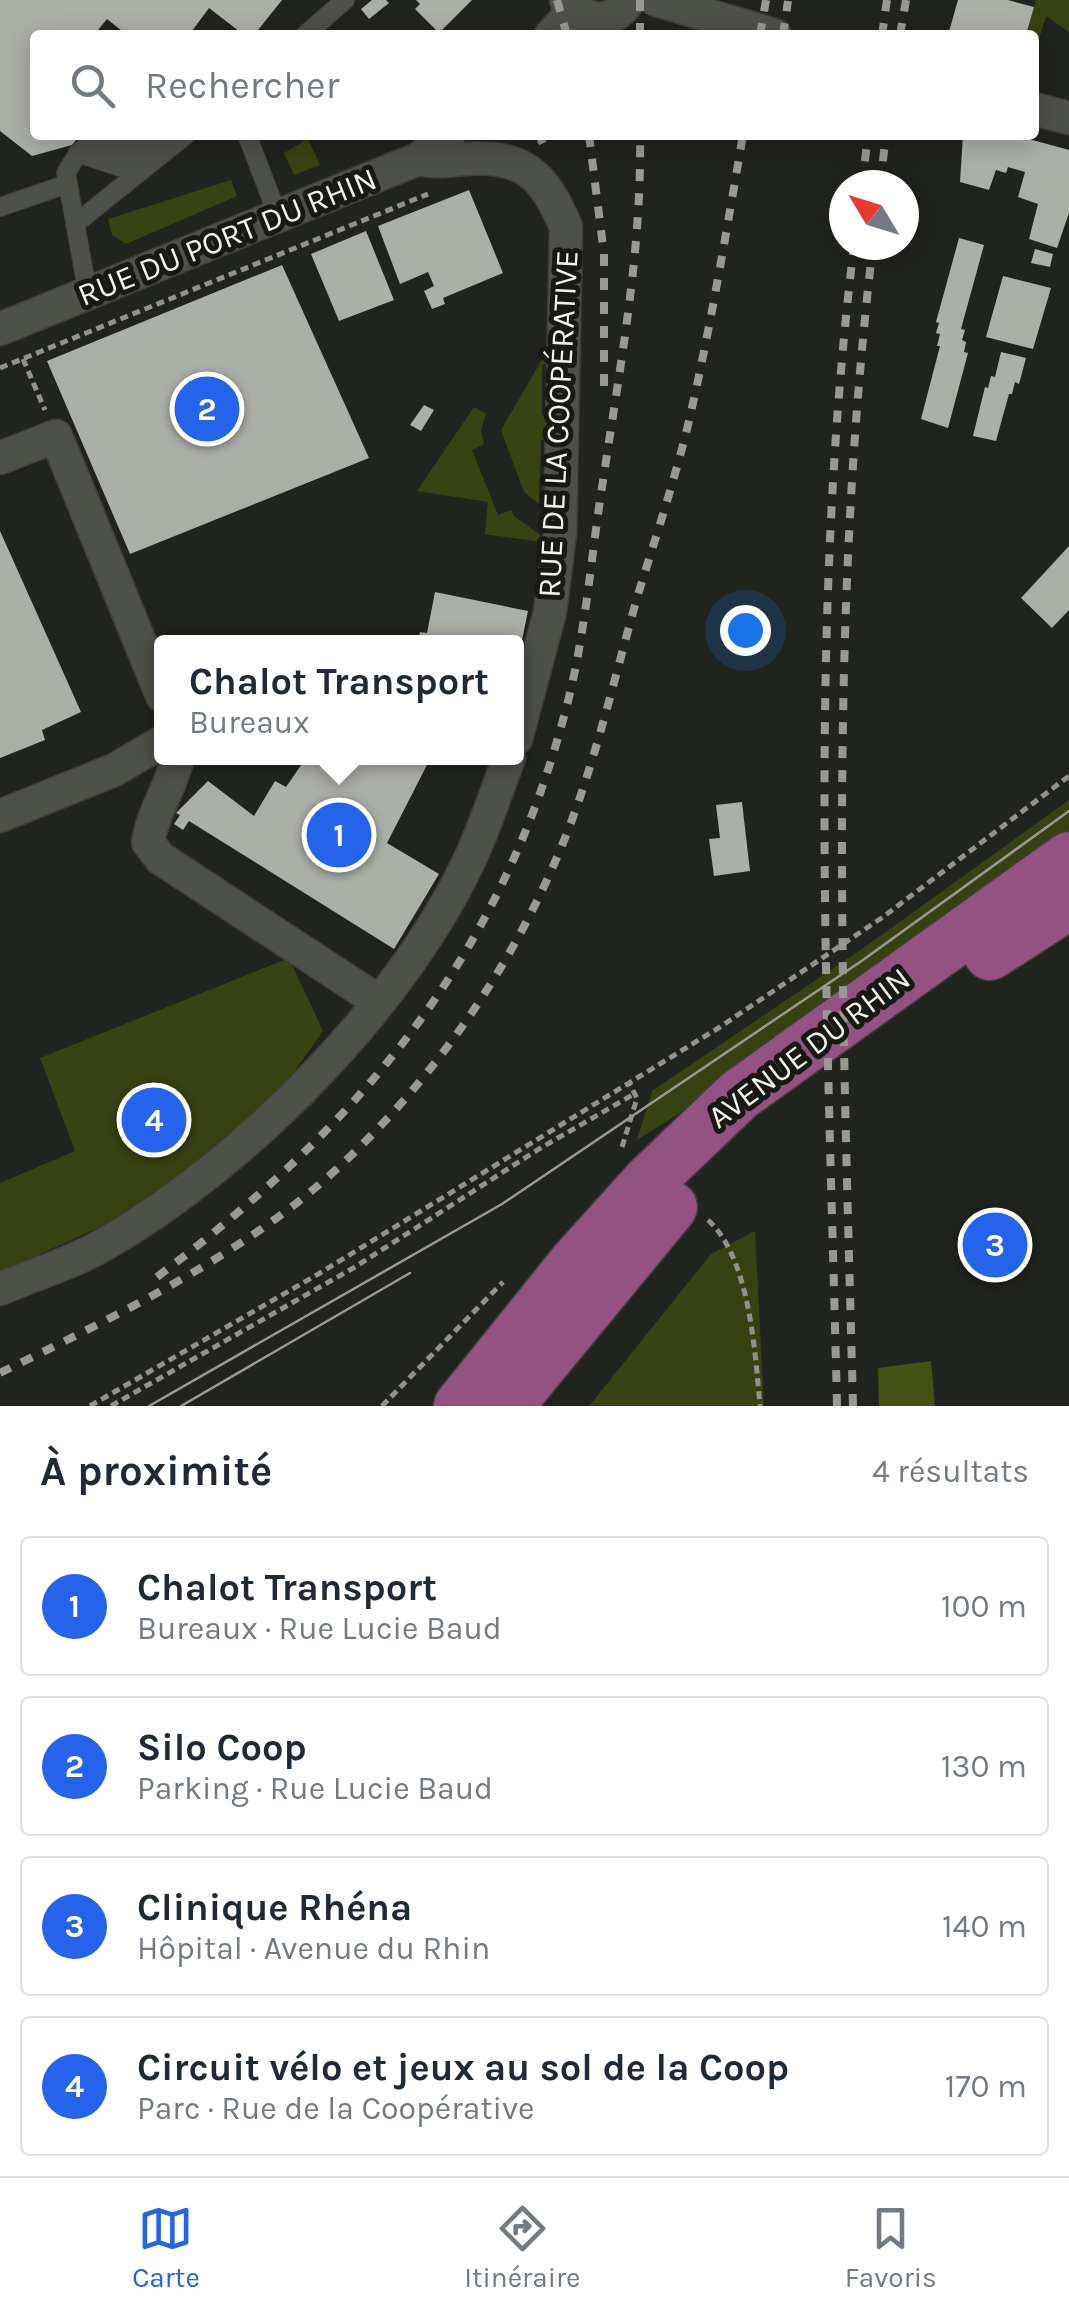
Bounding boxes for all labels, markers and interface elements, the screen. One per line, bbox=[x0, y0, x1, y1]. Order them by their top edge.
search box bbox=[30, 30, 1039, 140]
icon: search bbox=[65, 58, 120, 113]
text: Rechercher bbox=[145, 63, 339, 108]
street label: RUE DU PORT DU RHIN bbox=[72, 160, 382, 314]
north arrow bbox=[829, 170, 919, 260]
street label: RUE DE LA COOPÉRATIVE bbox=[528, 249, 586, 599]
pin: 2 bbox=[174, 372, 240, 446]
your location bbox=[720, 605, 771, 656]
popup bbox=[154, 635, 524, 765]
text: Chalot Transport bbox=[189, 659, 489, 704]
text: Bureaux bbox=[189, 704, 310, 741]
pin: 1 bbox=[306, 798, 372, 872]
street label: AVENUE DU RHIN bbox=[701, 960, 917, 1136]
pin: 4 bbox=[122, 1082, 186, 1158]
pin: 3 bbox=[962, 1208, 1028, 1282]
text: À proximité bbox=[40, 1446, 272, 1496]
text: 4 résultats bbox=[872, 1453, 1029, 1490]
text: Chalot Transport bbox=[137, 1565, 437, 1610]
text: 1 bbox=[69, 1588, 80, 1625]
text: 100 m bbox=[941, 1588, 1027, 1625]
text: Bureaux · Rue Lucie Baud bbox=[137, 1610, 502, 1647]
text: Silo Coop bbox=[137, 1725, 307, 1770]
text: 2 bbox=[65, 1748, 84, 1785]
text: 130 m bbox=[941, 1748, 1027, 1785]
text: Parking · Rue Lucie Baud bbox=[137, 1770, 493, 1807]
text: Clinique Rhéna bbox=[137, 1885, 412, 1930]
text: 3 bbox=[65, 1908, 84, 1945]
text: 140 m bbox=[942, 1908, 1027, 1945]
text: Hôpital · Avenue du Rhin bbox=[137, 1930, 490, 1967]
text: Circuit vélo et jeux au sol de la Coop bbox=[137, 2045, 789, 2090]
text: 4 bbox=[65, 2068, 84, 2105]
text: 170 m bbox=[945, 2068, 1027, 2105]
text: Parc · Rue de la Coopérative bbox=[137, 2090, 535, 2127]
tab: Carte bbox=[132, 2201, 200, 2294]
tab: Itinéraire bbox=[464, 2201, 581, 2294]
tab: Favoris bbox=[845, 2201, 937, 2294]

